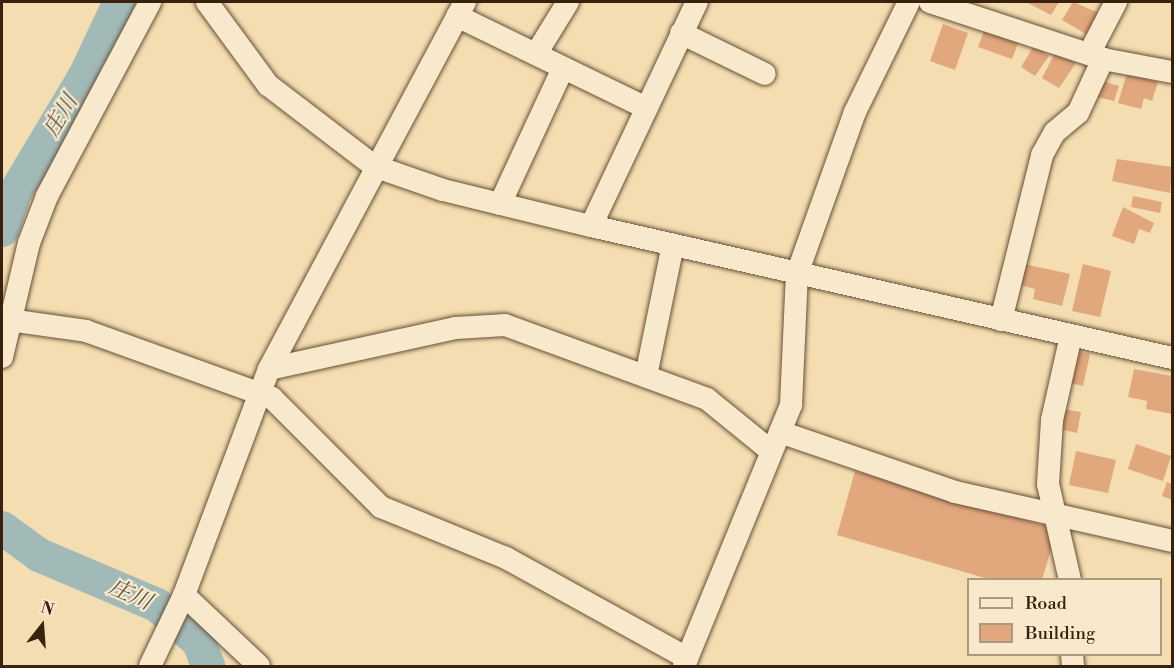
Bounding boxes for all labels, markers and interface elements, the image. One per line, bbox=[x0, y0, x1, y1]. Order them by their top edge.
water label: 庄川 bbox=[38, 90, 84, 142]
water label: 庄川 bbox=[105, 574, 155, 616]
legend bbox=[967, 578, 1162, 656]
text: Road bbox=[1025, 592, 1067, 615]
north arrow bbox=[12, 596, 72, 656]
text: N bbox=[38, 597, 56, 620]
text: Building bbox=[1025, 622, 1095, 645]

